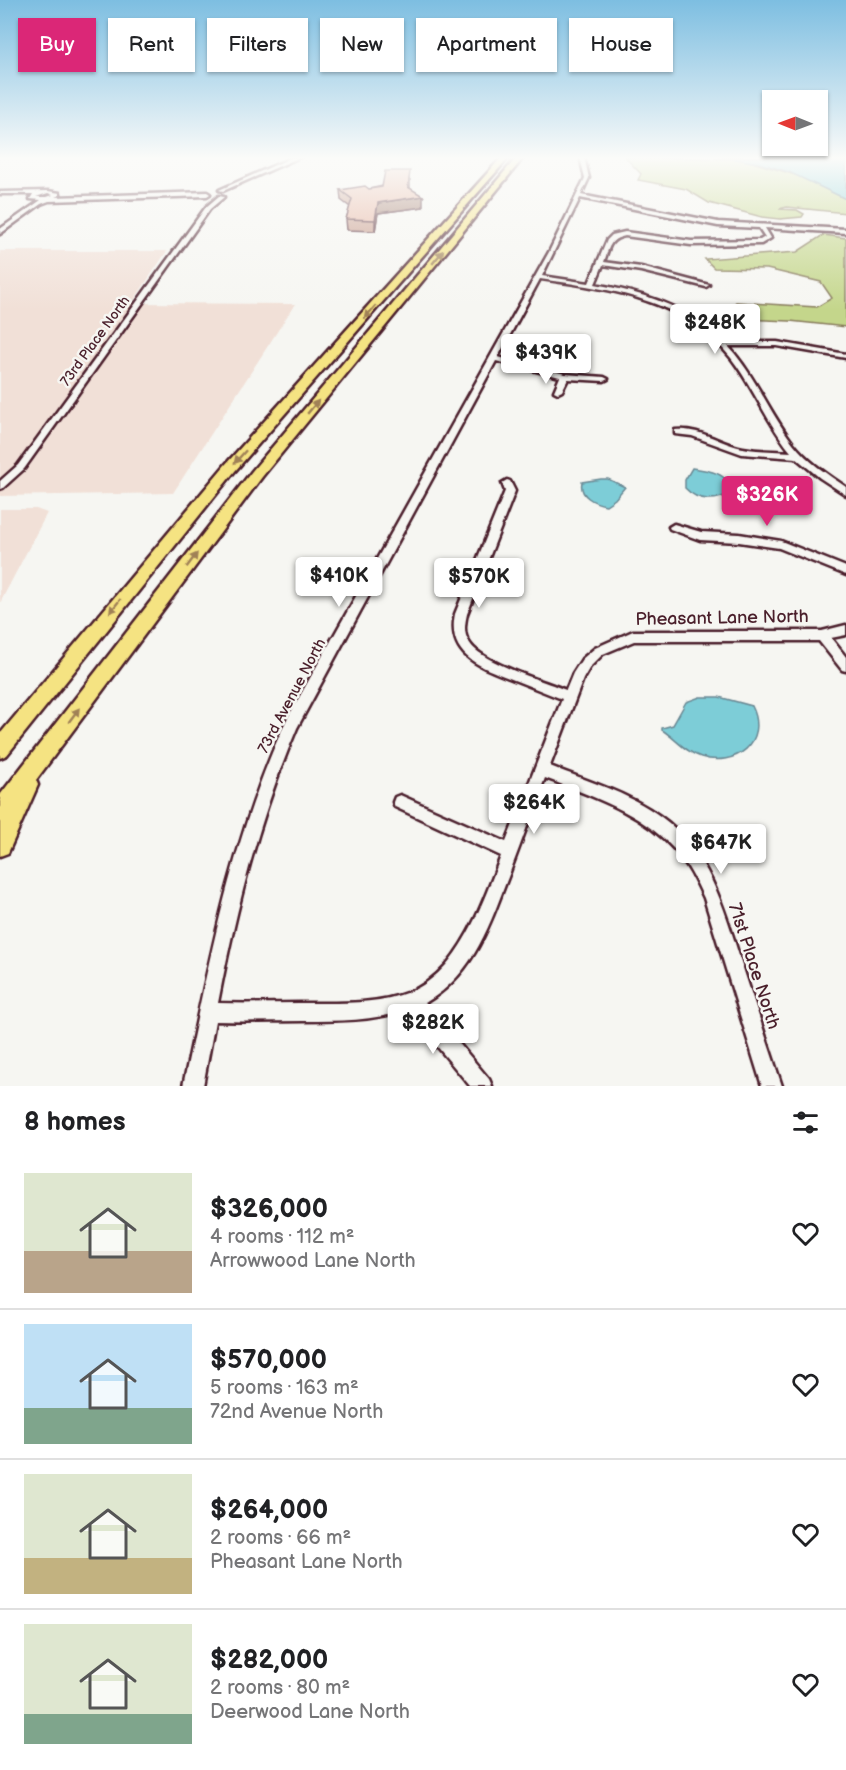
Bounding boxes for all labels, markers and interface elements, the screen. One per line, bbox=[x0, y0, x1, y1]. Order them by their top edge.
chip: Buy bbox=[18, 18, 96, 72]
chip: Rent bbox=[108, 18, 195, 72]
chip: Filters bbox=[207, 18, 308, 72]
chip: New bbox=[320, 18, 404, 72]
chip: Apartment bbox=[416, 18, 557, 72]
chip: House bbox=[569, 18, 673, 72]
north arrow bbox=[762, 90, 828, 156]
map controls bbox=[762, 90, 828, 156]
one-way arrow bbox=[431, 250, 444, 265]
street label: 73rd Place North bbox=[57, 292, 133, 389]
one-way arrow bbox=[364, 304, 377, 319]
pin: $248K bbox=[673, 304, 757, 355]
text: $248K bbox=[684, 311, 746, 335]
pin: $439K bbox=[504, 334, 588, 385]
text: $439K bbox=[515, 341, 577, 365]
one-way arrow bbox=[306, 400, 319, 415]
one-way arrow bbox=[234, 449, 247, 464]
pin: $326K bbox=[725, 476, 809, 527]
text: $326K bbox=[736, 483, 798, 507]
one-way arrow bbox=[186, 552, 198, 568]
pin: $410K bbox=[297, 557, 381, 608]
pin: $570K bbox=[437, 558, 521, 609]
text: $410K bbox=[309, 564, 369, 588]
text: $570K bbox=[448, 565, 510, 589]
one-way arrow bbox=[109, 599, 121, 614]
street label: Pheasant Lane North bbox=[635, 606, 809, 630]
street label: 73rd Avenue North bbox=[254, 635, 330, 757]
one-way arrow bbox=[67, 707, 79, 722]
pin: $264K bbox=[492, 784, 576, 835]
text: $264K bbox=[503, 791, 565, 815]
pin: $647K bbox=[679, 824, 763, 875]
text: $647K bbox=[690, 831, 752, 855]
street label: 71st Place North bbox=[724, 900, 784, 1032]
pin: $282K bbox=[391, 1004, 475, 1055]
text: $282K bbox=[402, 1011, 464, 1035]
icon: filters bbox=[789, 1106, 822, 1139]
text: 8 homes bbox=[24, 1107, 126, 1138]
text: $326,000 bbox=[210, 1194, 328, 1225]
icon: home bbox=[72, 1197, 144, 1269]
icon: heart bbox=[789, 1217, 822, 1250]
text: 4 rooms · 112 m² bbox=[210, 1225, 354, 1249]
text: Arrowwood Lane North bbox=[210, 1249, 416, 1273]
text: $570,000 bbox=[210, 1345, 327, 1376]
icon: home bbox=[72, 1348, 144, 1420]
icon: heart bbox=[789, 1368, 822, 1401]
text: 5 rooms · 163 m² bbox=[210, 1376, 359, 1400]
text: 72nd Avenue North bbox=[210, 1400, 383, 1424]
text: $264,000 bbox=[210, 1495, 328, 1526]
icon: home bbox=[72, 1498, 144, 1570]
icon: heart bbox=[789, 1518, 822, 1551]
text: 2 rooms · 66 m² bbox=[210, 1526, 351, 1550]
text: Pheasant Lane North bbox=[210, 1550, 403, 1574]
text: $282,000 bbox=[210, 1645, 328, 1676]
icon: home bbox=[72, 1648, 144, 1720]
icon: heart bbox=[789, 1668, 822, 1701]
text: 2 rooms · 80 m² bbox=[210, 1676, 350, 1700]
text: Deerwood Lane North bbox=[210, 1700, 410, 1724]

